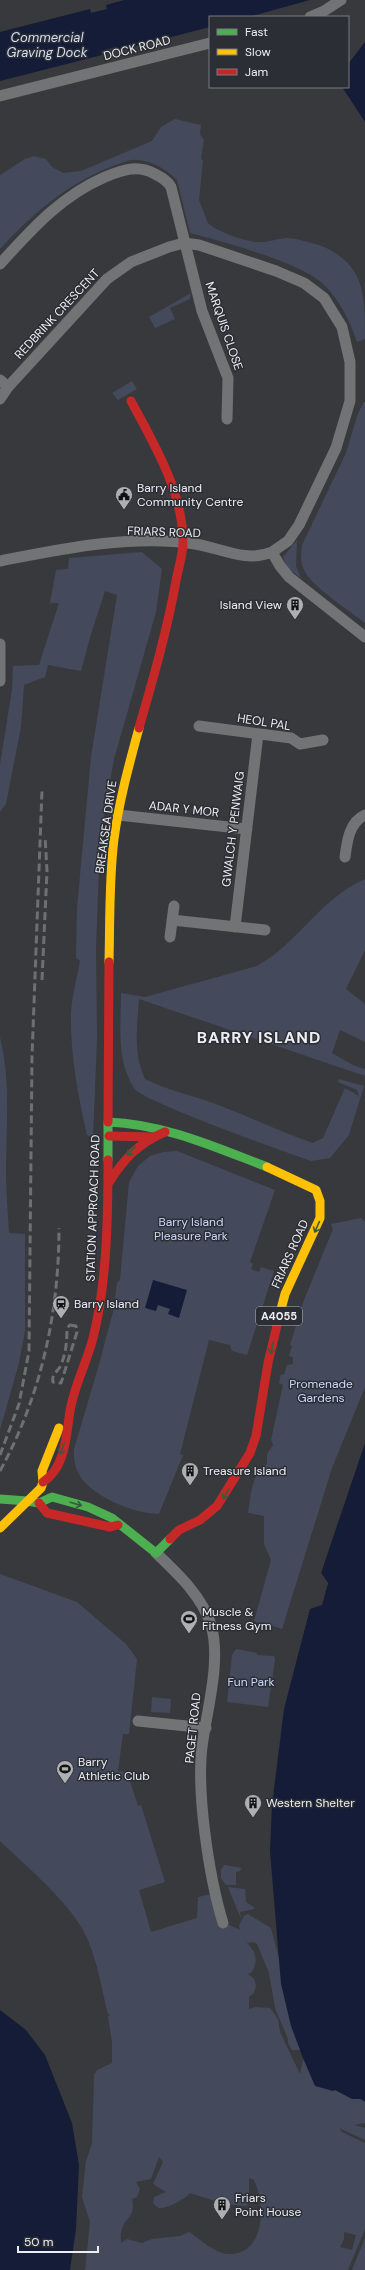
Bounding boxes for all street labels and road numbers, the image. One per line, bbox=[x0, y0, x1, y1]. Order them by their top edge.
street label: DOCK ROAD bbox=[102, 32, 172, 64]
street label: REDBRINK CRESCENT bbox=[11, 265, 103, 363]
street label: MARQUIS CLOSE bbox=[201, 280, 247, 373]
street label: FRIARS ROAD bbox=[127, 523, 201, 541]
street label: HEOL PAL bbox=[236, 710, 292, 734]
street label: GWALCH Y PENWAIG bbox=[218, 770, 248, 888]
street label: BREAKSEA DRIVE bbox=[92, 779, 120, 875]
street label: ADAR Y MOR bbox=[148, 797, 220, 821]
street label: STATION APPROACH ROAD bbox=[82, 1134, 104, 1282]
street label: FRIARS ROAD bbox=[268, 1217, 312, 1291]
road number: A4055 bbox=[256, 1307, 302, 1325]
street label: PAGET ROAD bbox=[181, 1692, 205, 1764]

